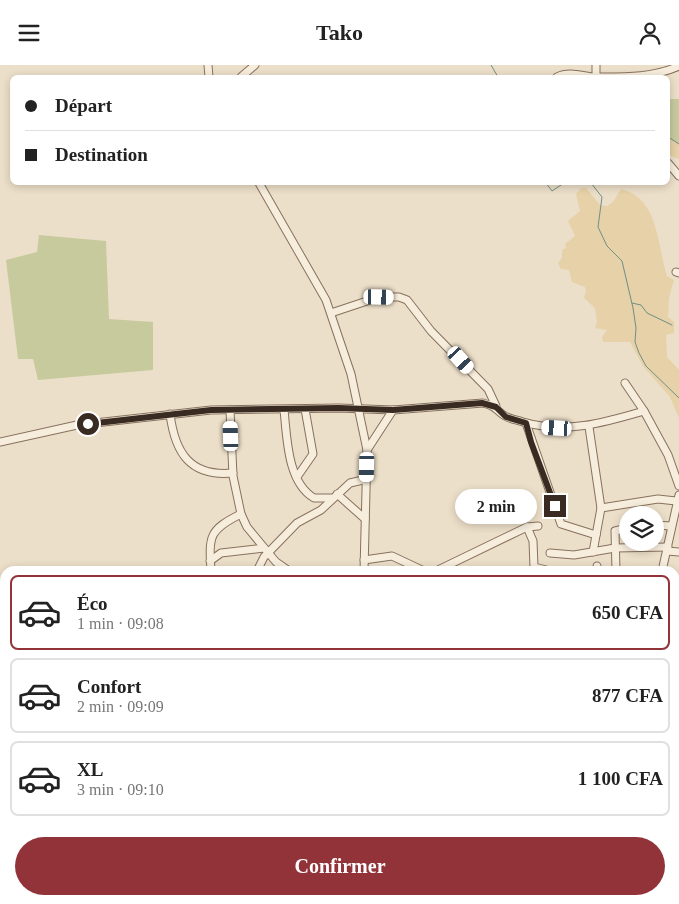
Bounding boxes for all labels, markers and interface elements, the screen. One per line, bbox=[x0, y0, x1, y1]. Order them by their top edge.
icon: menu bbox=[15, 19, 43, 47]
icon: person bbox=[636, 19, 664, 47]
text: Tako bbox=[316, 20, 363, 45]
text: Départ bbox=[55, 95, 112, 116]
text: Destination bbox=[55, 144, 148, 165]
car bbox=[363, 289, 394, 305]
car bbox=[445, 344, 476, 376]
route start bbox=[77, 413, 99, 435]
car bbox=[541, 420, 572, 436]
car bbox=[222, 421, 239, 451]
car bbox=[359, 452, 374, 482]
callout: 2 min bbox=[455, 489, 538, 523]
route end bbox=[544, 495, 566, 517]
text: 2 min bbox=[477, 498, 515, 515]
map controls bbox=[619, 506, 664, 551]
button: layers bbox=[619, 506, 664, 551]
icon: car bbox=[17, 590, 62, 635]
text: Éco bbox=[77, 593, 108, 614]
text: 650 CFA bbox=[592, 602, 663, 623]
text: 1 min · 09:08 bbox=[77, 615, 164, 632]
icon: car bbox=[17, 673, 62, 718]
text: Confort bbox=[77, 676, 141, 697]
text: 877 CFA bbox=[592, 685, 663, 706]
text: 2 min · 09:09 bbox=[77, 698, 164, 715]
icon: car bbox=[17, 756, 62, 801]
text: XL bbox=[77, 759, 103, 780]
text: 1 100 CFA bbox=[578, 768, 663, 789]
text: 3 min · 09:10 bbox=[77, 781, 164, 798]
button: Confirmer bbox=[15, 837, 665, 895]

